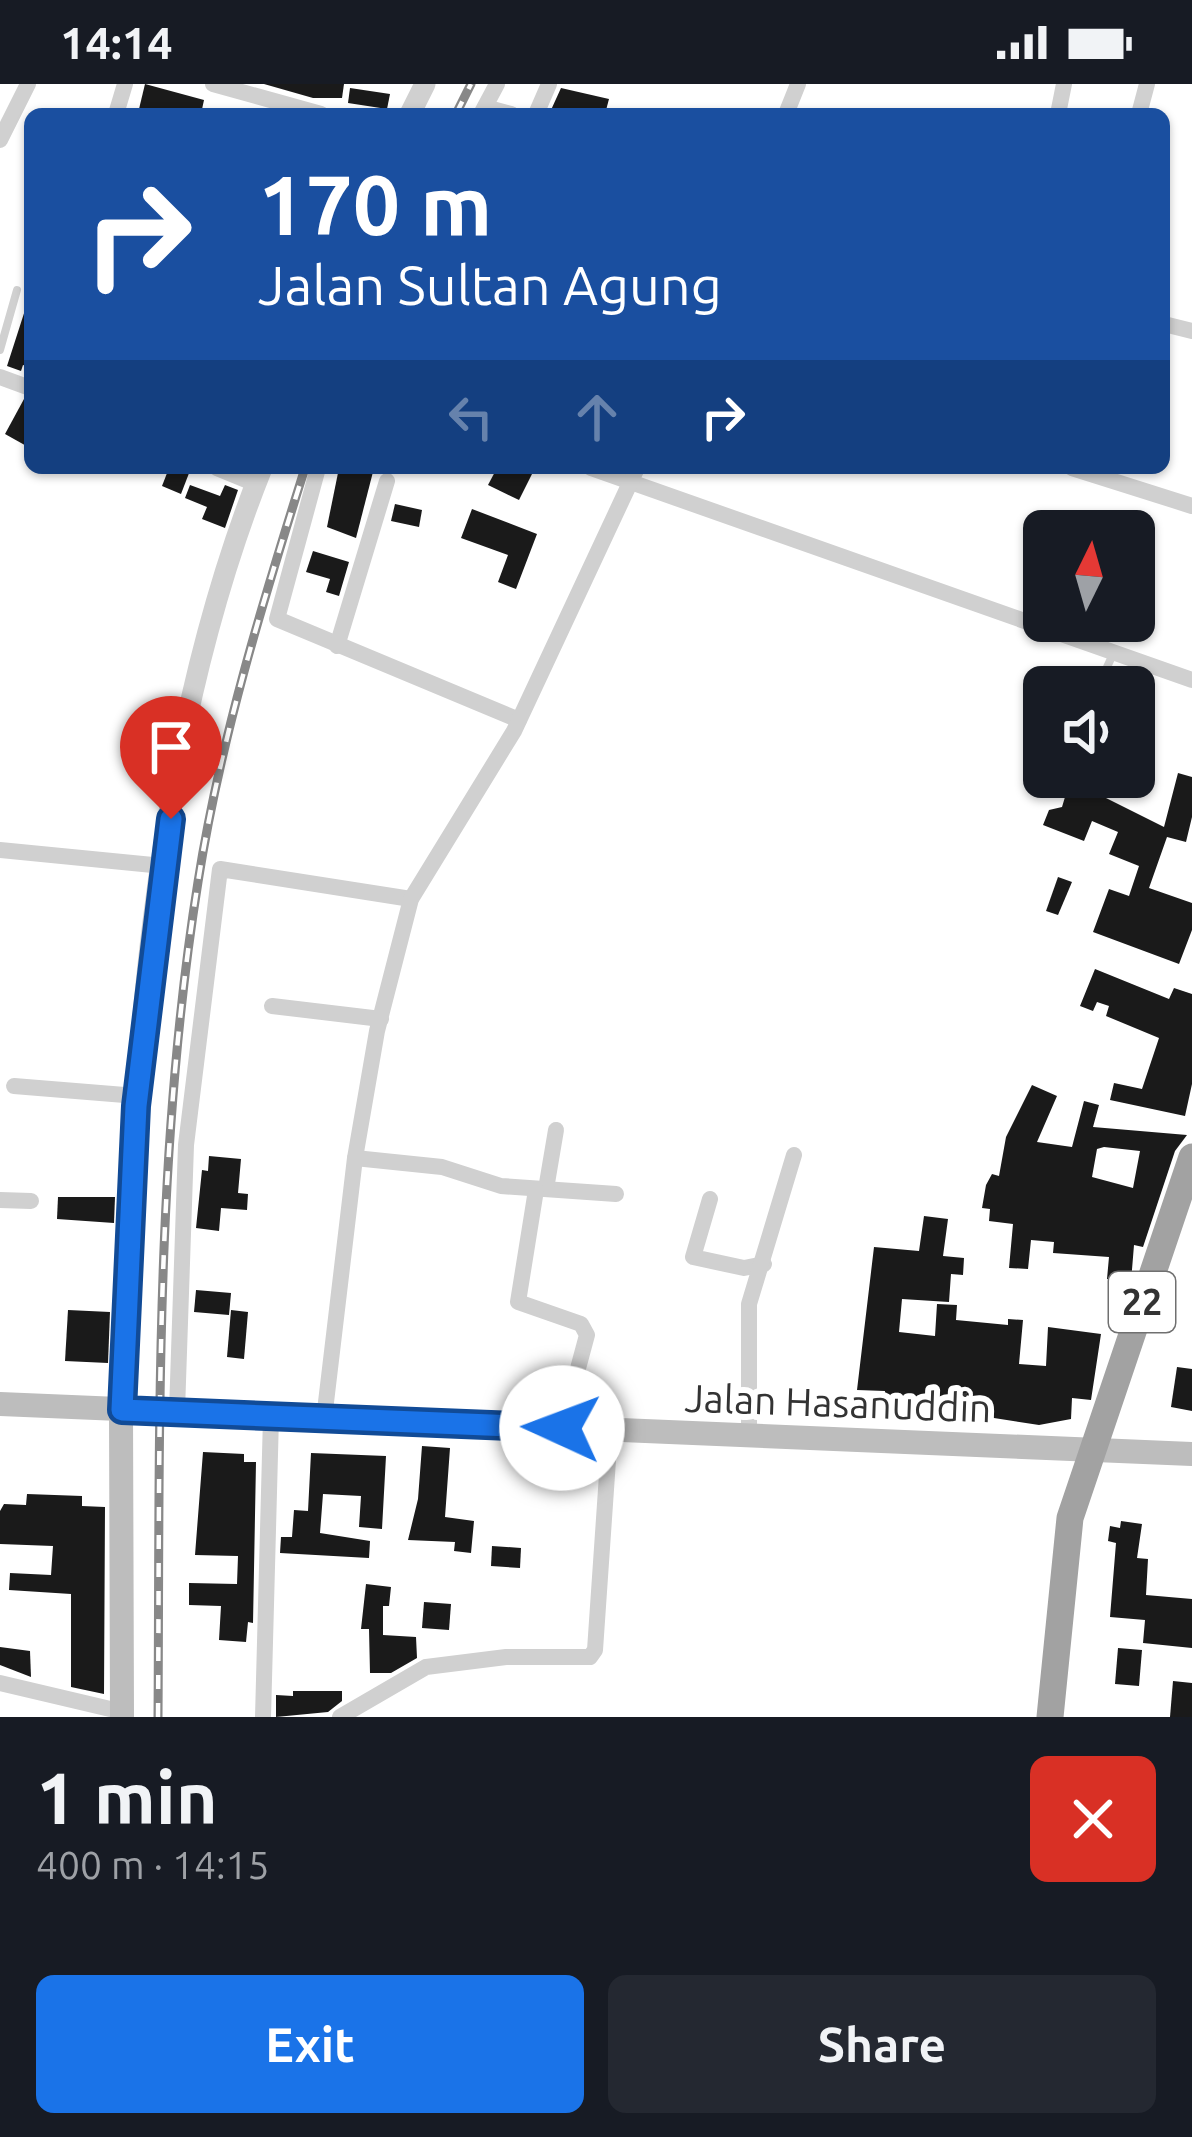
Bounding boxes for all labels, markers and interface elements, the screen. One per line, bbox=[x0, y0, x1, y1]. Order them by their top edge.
text: 14:14 bbox=[60, 17, 173, 68]
icon: right bbox=[60, 156, 216, 312]
text: 170 m bbox=[258, 157, 492, 251]
text: Jalan Sultan Agung bbox=[258, 255, 722, 315]
icon: left bbox=[438, 384, 504, 450]
icon: ahead bbox=[564, 384, 630, 450]
icon: right bbox=[690, 384, 756, 450]
north arrow bbox=[1023, 510, 1155, 642]
map controls bbox=[1023, 510, 1155, 798]
button: sound bbox=[1023, 666, 1155, 798]
pin bbox=[120, 696, 222, 819]
icon: arrive bbox=[138, 714, 204, 780]
road number: 22 bbox=[1109, 1272, 1175, 1332]
position arrow bbox=[499, 1365, 625, 1491]
street label: Jalan Hasanuddin bbox=[684, 1376, 992, 1429]
button: close bbox=[1030, 1756, 1156, 1882]
text: 1 min bbox=[36, 1757, 218, 1838]
text: 400 m · 14:15 bbox=[36, 1843, 270, 1886]
button: Exit bbox=[36, 1975, 584, 2113]
button: Share bbox=[608, 1975, 1156, 2113]

